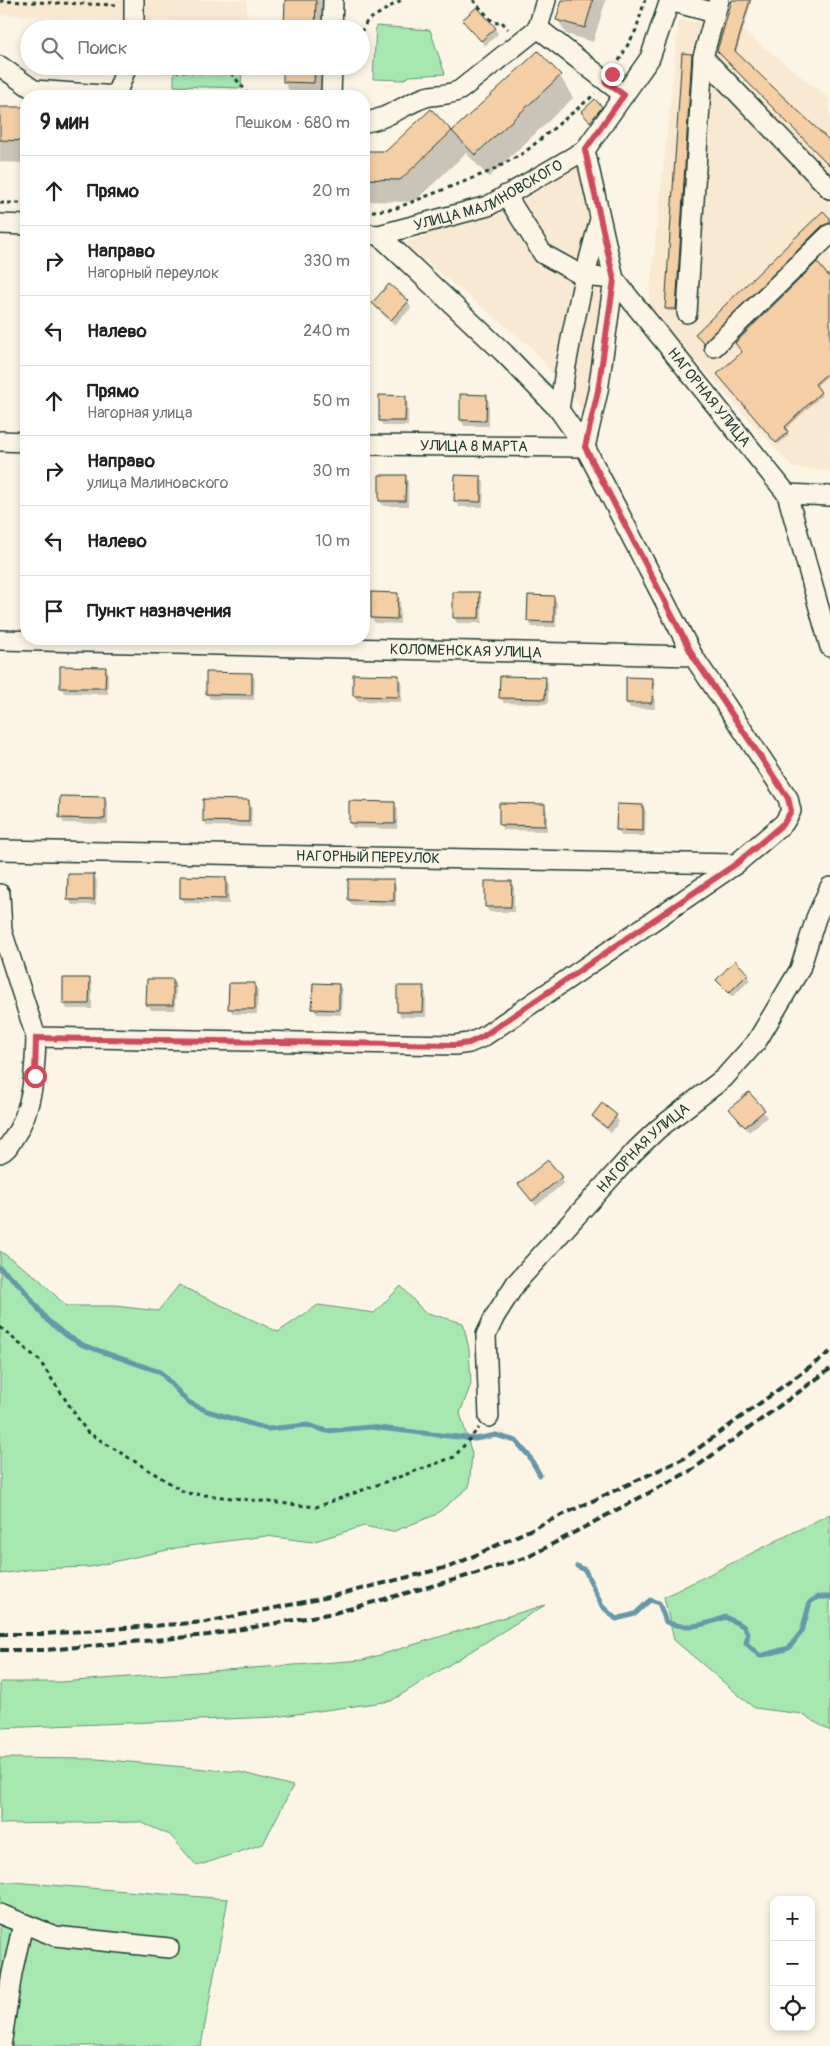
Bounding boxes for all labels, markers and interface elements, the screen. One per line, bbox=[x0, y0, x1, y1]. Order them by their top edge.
search box bbox=[20, 20, 370, 75]
icon: search bbox=[38, 34, 66, 62]
text: Поиск bbox=[78, 36, 128, 60]
route end bbox=[601, 63, 624, 86]
text: 9 мин bbox=[40, 109, 89, 136]
text: Пешком · 680 m bbox=[236, 113, 350, 133]
street label: УЛИЦА МАЛИНОВСКОГО bbox=[412, 155, 566, 235]
icon: ahead bbox=[40, 177, 68, 205]
text: Прямо bbox=[87, 179, 139, 203]
text: 20 m bbox=[312, 181, 350, 201]
text: Направо bbox=[87, 239, 155, 263]
icon: right bbox=[40, 247, 68, 275]
text: 330 m bbox=[304, 251, 350, 271]
text: Нагорный переулок bbox=[87, 263, 219, 283]
icon: left bbox=[40, 317, 68, 345]
text: Налево bbox=[87, 319, 147, 343]
text: 240 m bbox=[303, 321, 350, 341]
street label: НАГОРНАЯ УЛИЦА bbox=[663, 344, 755, 451]
text: Прямо bbox=[87, 379, 139, 403]
icon: ahead bbox=[40, 387, 68, 415]
text: 50 m bbox=[313, 391, 350, 411]
text: Нагорная улица bbox=[87, 403, 192, 423]
street label: УЛИЦА 8 МАРТА bbox=[420, 436, 528, 456]
text: Направо bbox=[87, 449, 155, 473]
icon: right bbox=[40, 457, 68, 485]
text: 30 m bbox=[312, 461, 350, 481]
text: улица Малиновского bbox=[87, 473, 228, 493]
icon: left bbox=[40, 527, 68, 555]
text: Налево bbox=[87, 529, 147, 553]
text: 10 m bbox=[315, 531, 350, 551]
icon: arrive bbox=[40, 597, 68, 625]
text: Пункт назначения bbox=[87, 599, 231, 623]
street label: КОЛОМЕНСКАЯ УЛИЦА bbox=[390, 640, 542, 662]
street label: НАГОРНЫЙ ПЕРЕУЛОК bbox=[296, 846, 440, 868]
route start bbox=[24, 1065, 47, 1088]
street label: НАГОРНАЯ УЛИЦА bbox=[593, 1099, 694, 1197]
map controls bbox=[770, 1896, 815, 2031]
button: + bbox=[770, 1896, 815, 1941]
button: − bbox=[770, 1941, 815, 1986]
button: locate bbox=[770, 1986, 815, 2031]

